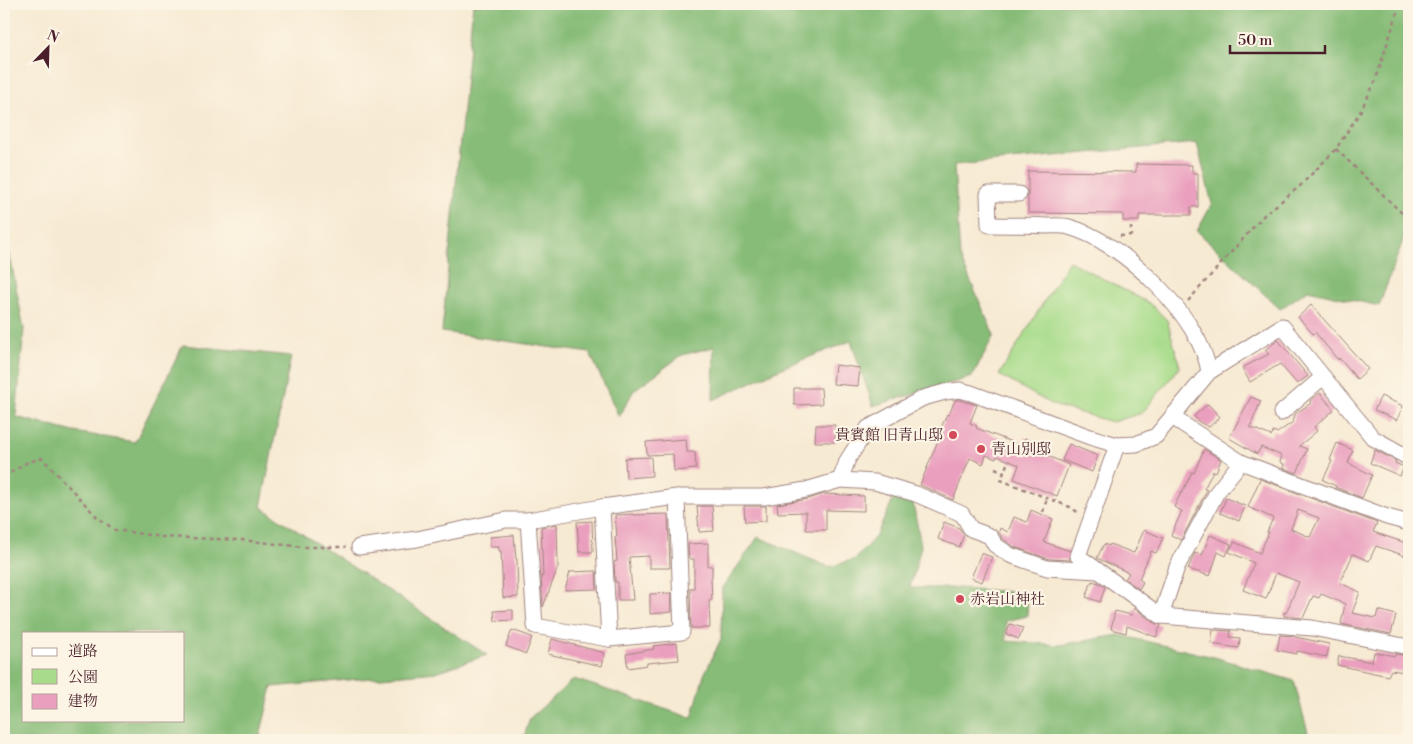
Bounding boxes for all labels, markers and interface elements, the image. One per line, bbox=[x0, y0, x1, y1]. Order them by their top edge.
north arrow bbox=[22, 22, 72, 72]
scale bar bbox=[1230, 22, 1326, 54]
text: N bbox=[44, 27, 61, 47]
text: 50 m bbox=[1238, 31, 1272, 50]
place label: 貴賓館 旧青山邸 bbox=[835, 426, 943, 445]
marker: 貴賓館 旧青山邸 bbox=[947, 429, 959, 441]
place label: 青山別邸 bbox=[991, 440, 1051, 459]
marker: 青山別邸 bbox=[975, 443, 987, 455]
place label: 赤岩山神社 bbox=[970, 590, 1045, 609]
marker: 赤岩山神社 bbox=[954, 593, 966, 605]
legend bbox=[22, 632, 185, 722]
text: 道路 bbox=[68, 642, 98, 661]
text: 公園 bbox=[68, 668, 98, 687]
text: 建物 bbox=[68, 692, 98, 711]

